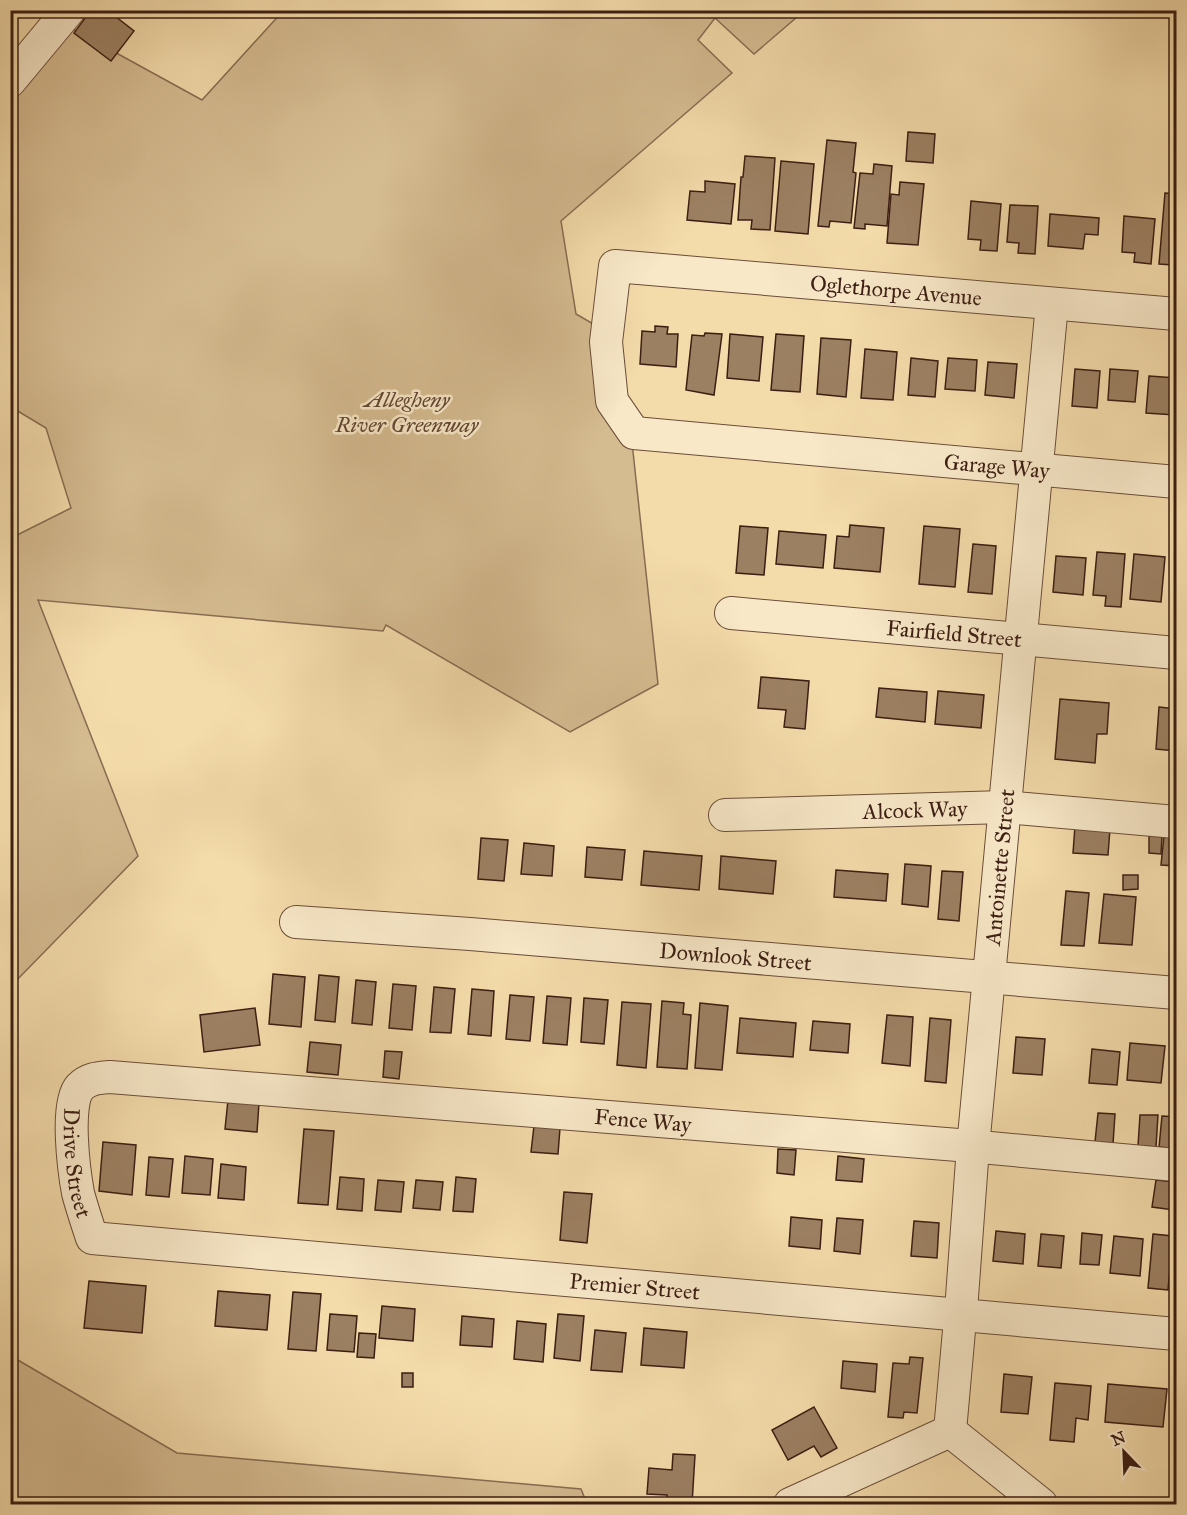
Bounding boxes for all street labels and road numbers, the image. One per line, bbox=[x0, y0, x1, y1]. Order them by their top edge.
street label: Oglethorpe Avenue bbox=[809, 270, 983, 311]
street label: Garage Way bbox=[943, 448, 1052, 485]
street label: Fairfield Street bbox=[885, 614, 1023, 653]
street label: Antoinette Street bbox=[979, 788, 1021, 948]
street label: Alcock Way bbox=[861, 795, 968, 825]
street label: Downlook Street bbox=[658, 937, 813, 977]
street label: Fence Way bbox=[593, 1103, 693, 1138]
street label: Drive Street bbox=[57, 1107, 98, 1222]
street label: Premier Street bbox=[568, 1267, 701, 1306]

